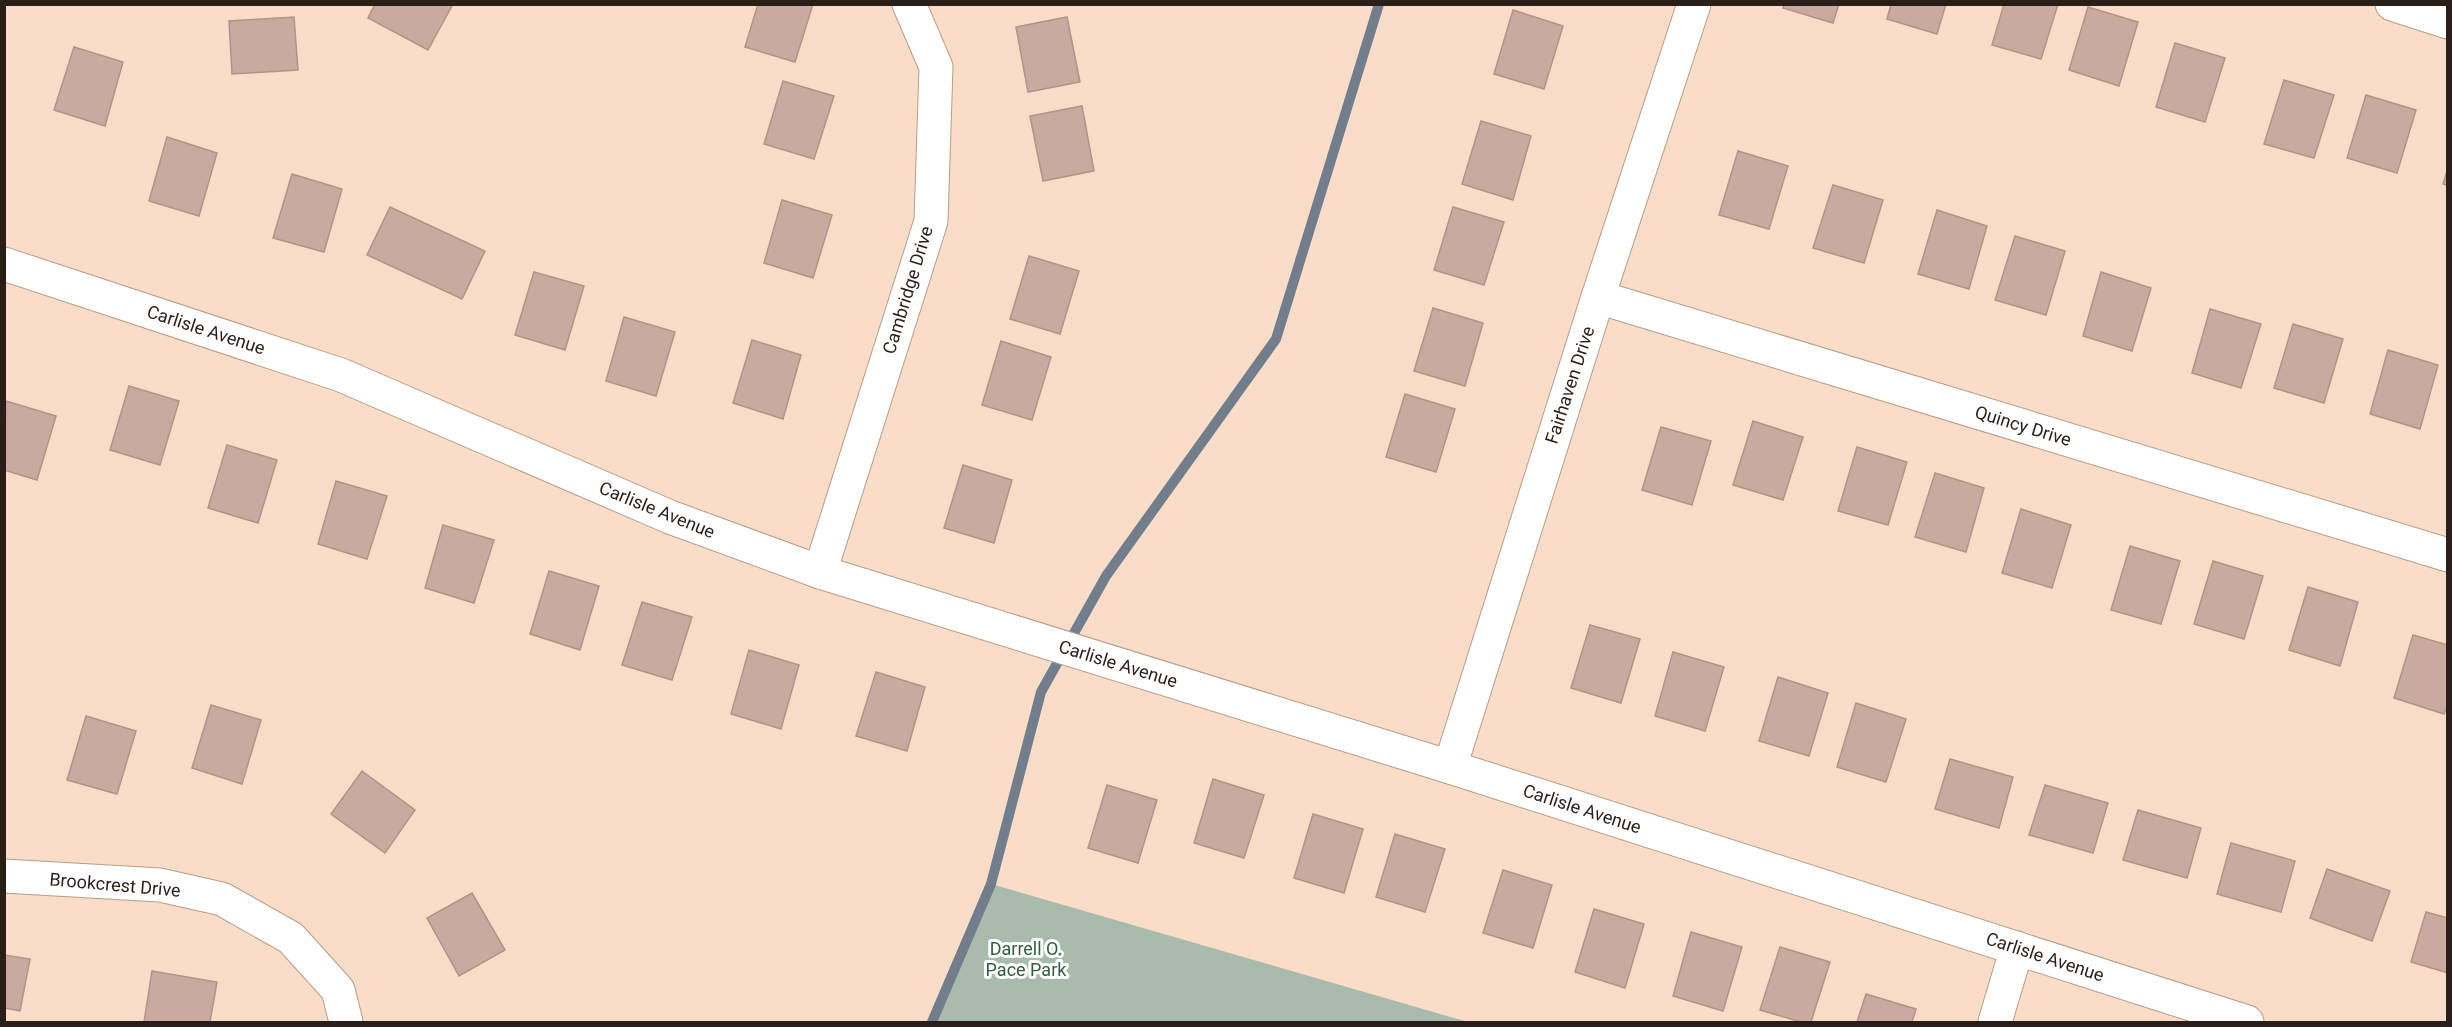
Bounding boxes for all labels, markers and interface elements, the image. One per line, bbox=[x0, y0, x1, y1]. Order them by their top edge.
street label: Cambridge Drive bbox=[878, 223, 937, 356]
street label: Carlisle Avenue bbox=[144, 301, 268, 359]
street label: Fairhaven Drive bbox=[1541, 323, 1598, 446]
street label: Quincy Drive bbox=[1973, 401, 2074, 450]
street label: Carlisle Avenue bbox=[596, 477, 718, 542]
street label: Carlisle Avenue bbox=[1056, 636, 1180, 692]
street label: Carlisle Avenue bbox=[1520, 780, 1644, 838]
street label: Brookcrest Drive bbox=[49, 868, 182, 901]
street label: Carlisle Avenue bbox=[1983, 928, 2107, 986]
park label: Darrell O. Pace Park bbox=[986, 938, 1067, 980]

